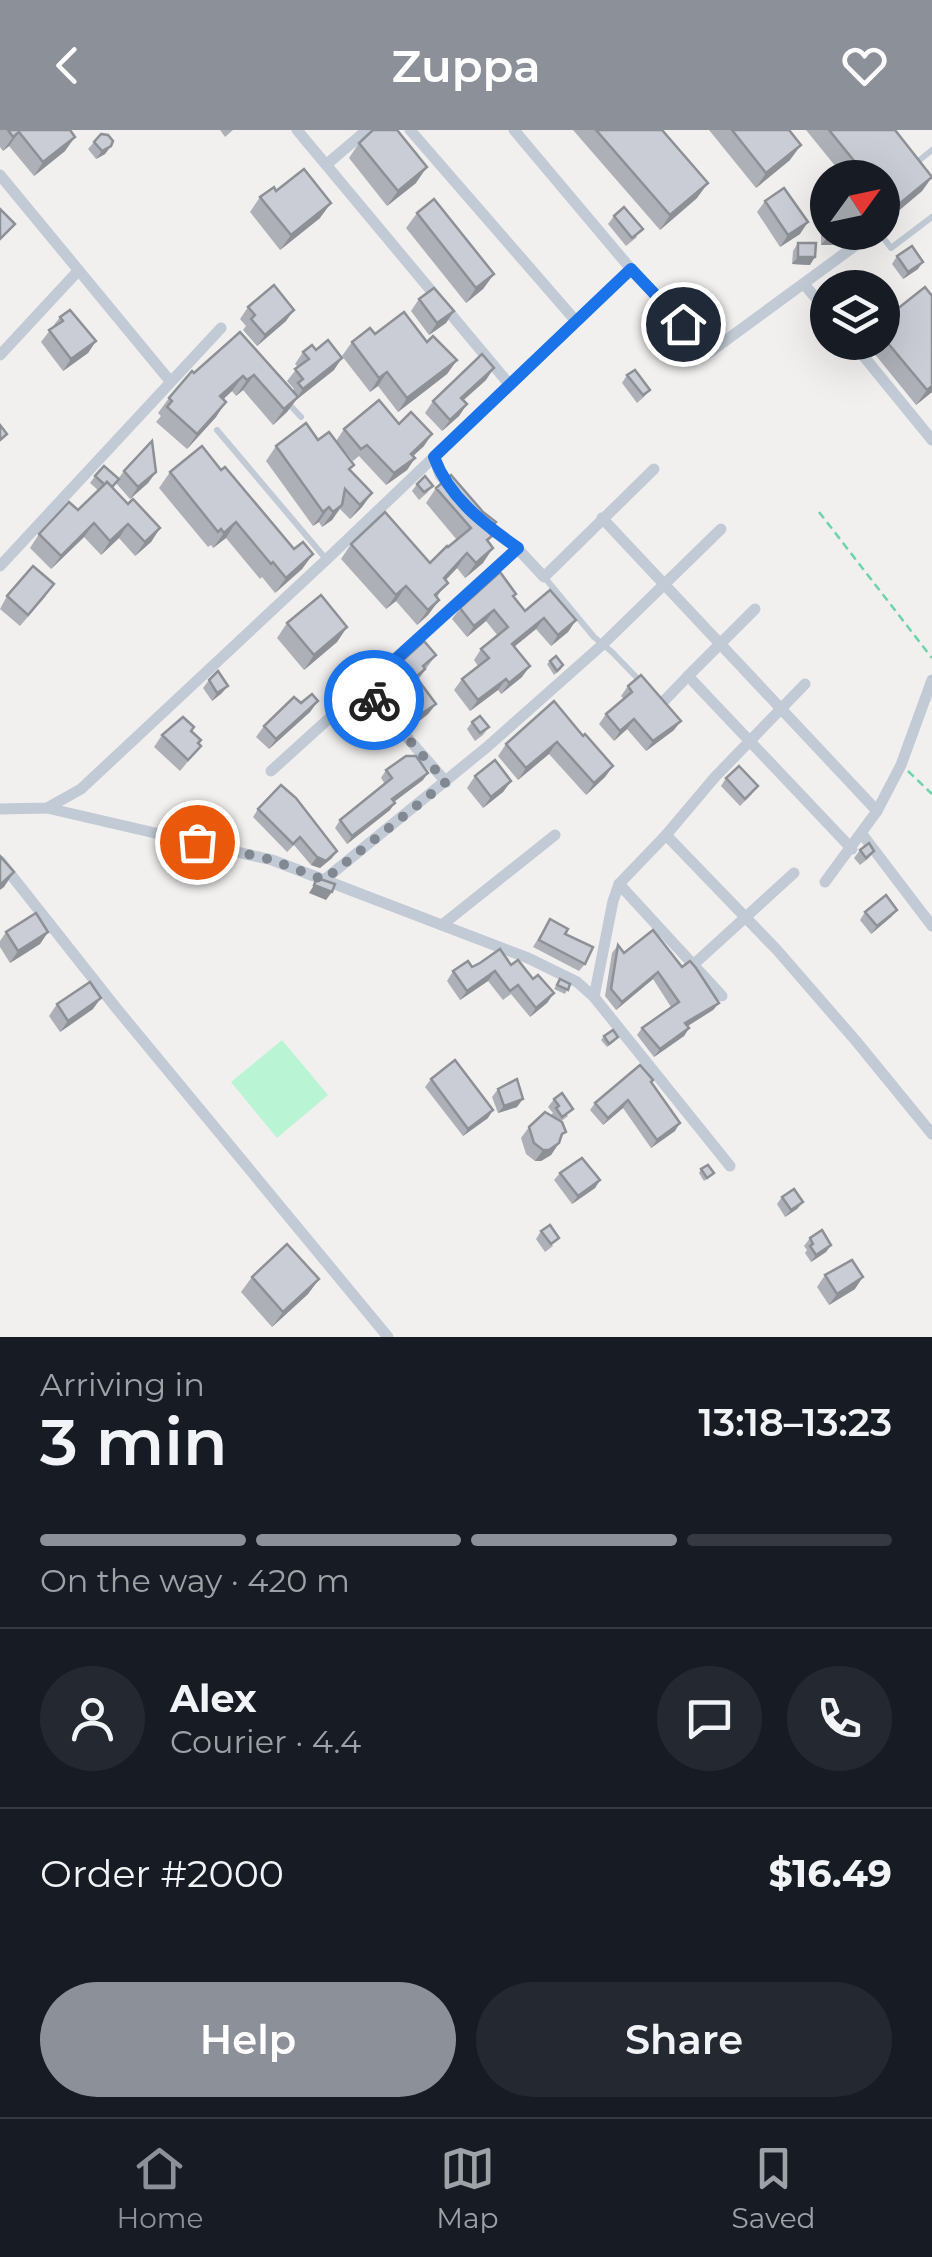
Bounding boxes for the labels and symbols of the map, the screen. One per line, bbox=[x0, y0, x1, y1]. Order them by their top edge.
north arrow bbox=[810, 160, 900, 250]
pin bbox=[641, 282, 726, 367]
courier bbox=[324, 650, 424, 750]
pin bbox=[155, 800, 240, 885]

